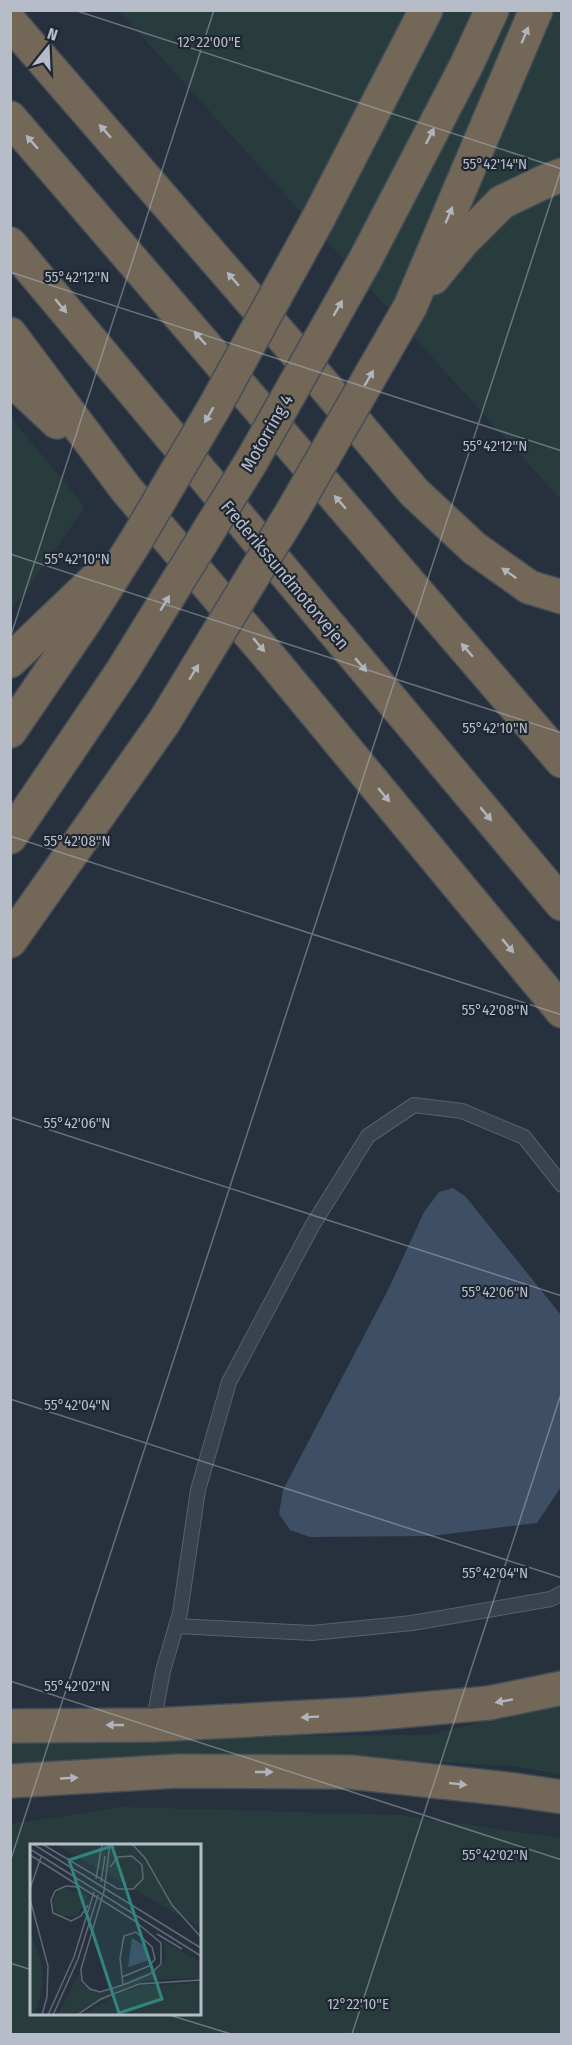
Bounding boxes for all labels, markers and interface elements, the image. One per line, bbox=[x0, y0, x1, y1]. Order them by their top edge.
north arrow bbox=[18, 18, 78, 78]
text: N bbox=[45, 24, 60, 45]
one-way arrow bbox=[521, 27, 530, 44]
text: 12°22'00"E bbox=[177, 33, 241, 51]
one-way arrow bbox=[99, 124, 112, 139]
one-way arrow bbox=[425, 127, 434, 144]
one-way arrow bbox=[25, 134, 38, 150]
text: 55°42'14"N bbox=[463, 155, 527, 173]
one-way arrow bbox=[444, 205, 454, 223]
text: 55°42'12"N bbox=[45, 268, 109, 286]
one-way arrow bbox=[227, 272, 240, 287]
one-way arrow bbox=[55, 298, 68, 314]
one-way arrow bbox=[333, 299, 343, 316]
one-way arrow bbox=[193, 330, 206, 346]
one-way arrow bbox=[364, 369, 374, 386]
street label: Motorring 4 bbox=[236, 390, 298, 475]
one-way arrow bbox=[204, 407, 215, 423]
text: 55°42'12"N bbox=[463, 437, 527, 455]
one-way arrow bbox=[334, 495, 347, 510]
street label: Frederikssundmotorvejen bbox=[216, 496, 354, 654]
text: 55°42'10"N bbox=[44, 550, 110, 568]
one-way arrow bbox=[501, 568, 517, 579]
one-way arrow bbox=[159, 595, 170, 611]
one-way arrow bbox=[252, 637, 265, 652]
one-way arrow bbox=[461, 643, 474, 658]
one-way arrow bbox=[354, 657, 367, 673]
one-way arrow bbox=[189, 664, 200, 680]
text: 55°42'10"N bbox=[462, 719, 528, 737]
one-way arrow bbox=[377, 787, 390, 803]
one-way arrow bbox=[479, 807, 492, 822]
text: 55°42'08"N bbox=[43, 832, 111, 850]
one-way arrow bbox=[501, 938, 514, 954]
text: 55°42'08"N bbox=[461, 1001, 529, 1019]
text: 55°42'06"N bbox=[44, 1114, 110, 1132]
text: 55°42'06"N bbox=[462, 1283, 528, 1301]
text: 55°42'04"N bbox=[44, 1396, 110, 1414]
text: 55°42'04"N bbox=[462, 1564, 528, 1582]
text: 55°42'02"N bbox=[44, 1677, 110, 1695]
one-way arrow bbox=[495, 1696, 514, 1705]
one-way arrow bbox=[301, 1712, 320, 1721]
one-way arrow bbox=[106, 1720, 125, 1730]
one-way arrow bbox=[254, 1767, 273, 1777]
one-way arrow bbox=[59, 1773, 78, 1782]
one-way arrow bbox=[449, 1779, 468, 1789]
inset map bbox=[30, 1844, 201, 2015]
text: 55°42'02"N bbox=[462, 1846, 528, 1864]
text: 12°22'10"E bbox=[327, 1995, 389, 2013]

